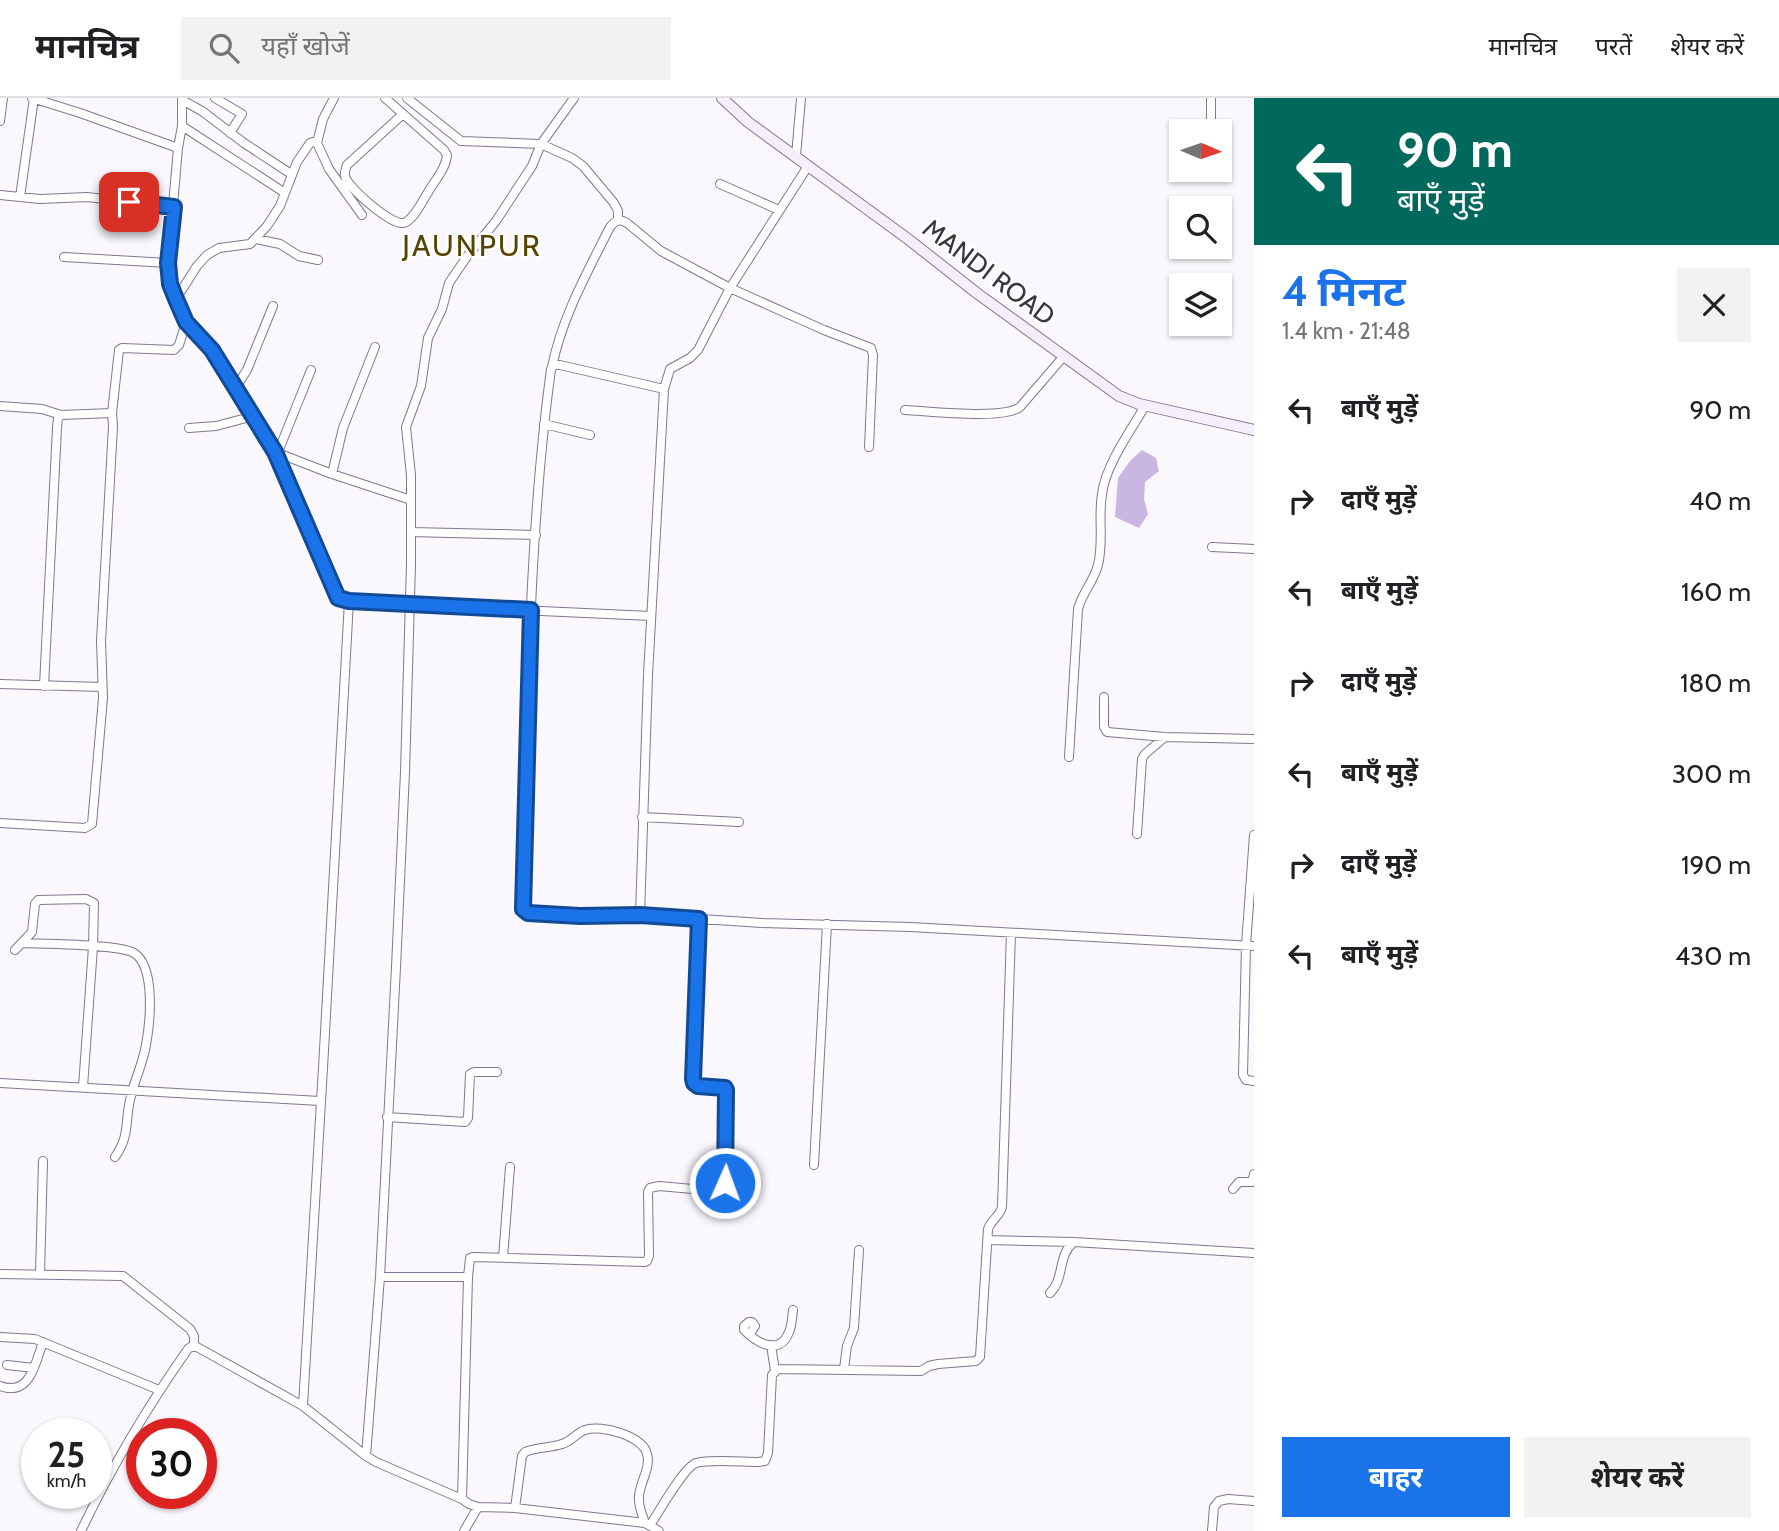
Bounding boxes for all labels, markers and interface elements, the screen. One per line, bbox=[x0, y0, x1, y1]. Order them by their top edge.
search box bbox=[181, 17, 671, 80]
text: मानचित्र bbox=[35, 26, 139, 66]
icon: search bbox=[205, 29, 243, 67]
text: यहाँ खोजें bbox=[261, 30, 350, 62]
text: मानचित्र bbox=[1489, 32, 1557, 61]
text: परतें bbox=[1595, 32, 1632, 61]
text: शेयर करें bbox=[1670, 32, 1744, 61]
north arrow bbox=[1169, 119, 1232, 182]
map controls bbox=[1169, 119, 1232, 336]
text: 90 m bbox=[1397, 120, 1513, 179]
icon: left bbox=[1282, 126, 1373, 217]
pin bbox=[99, 172, 159, 232]
text: बाएँ मुड़ें bbox=[1397, 180, 1485, 219]
icon: arrive bbox=[110, 183, 148, 221]
button: search bbox=[1169, 196, 1232, 259]
street label: MANDI ROAD bbox=[917, 212, 1061, 332]
district label: JAUNPUR bbox=[401, 227, 542, 264]
text: 4 मिनट bbox=[1282, 265, 1406, 317]
button: close bbox=[1677, 268, 1751, 342]
button: layers bbox=[1169, 273, 1232, 336]
text: 1.4 km · 21:48 bbox=[1282, 317, 1411, 345]
icon: left bbox=[1282, 391, 1320, 429]
text: बाएँ मुड़ें bbox=[1341, 392, 1418, 424]
text: 90 m bbox=[1689, 394, 1751, 426]
icon: right bbox=[1282, 482, 1320, 520]
text: दाएँ मुड़ें bbox=[1341, 483, 1417, 515]
text: 40 m bbox=[1689, 485, 1751, 517]
icon: left bbox=[1282, 573, 1320, 611]
text: बाएँ मुड़ें bbox=[1341, 574, 1418, 606]
text: 160 m bbox=[1681, 576, 1751, 608]
icon: right bbox=[1282, 664, 1320, 702]
text: दाएँ मुड़ें bbox=[1341, 665, 1417, 697]
text: 180 m bbox=[1680, 667, 1751, 699]
icon: left bbox=[1282, 755, 1320, 793]
text: बाएँ मुड़ें bbox=[1341, 756, 1418, 788]
text: 300 m bbox=[1672, 758, 1751, 790]
icon: right bbox=[1282, 846, 1320, 884]
text: दाएँ मुड़ें bbox=[1341, 847, 1417, 879]
text: 190 m bbox=[1681, 849, 1751, 881]
icon: left bbox=[1282, 937, 1320, 975]
text: बाएँ मुड़ें bbox=[1341, 938, 1418, 970]
text: 430 m bbox=[1675, 940, 1751, 972]
position arrow bbox=[688, 1146, 762, 1220]
speed limit sign: 30 bbox=[126, 1418, 217, 1509]
text: 25 bbox=[48, 1433, 85, 1476]
button: बाहर bbox=[1282, 1437, 1510, 1517]
button: शेयर करें bbox=[1524, 1437, 1751, 1517]
text: km/h bbox=[47, 1470, 86, 1492]

